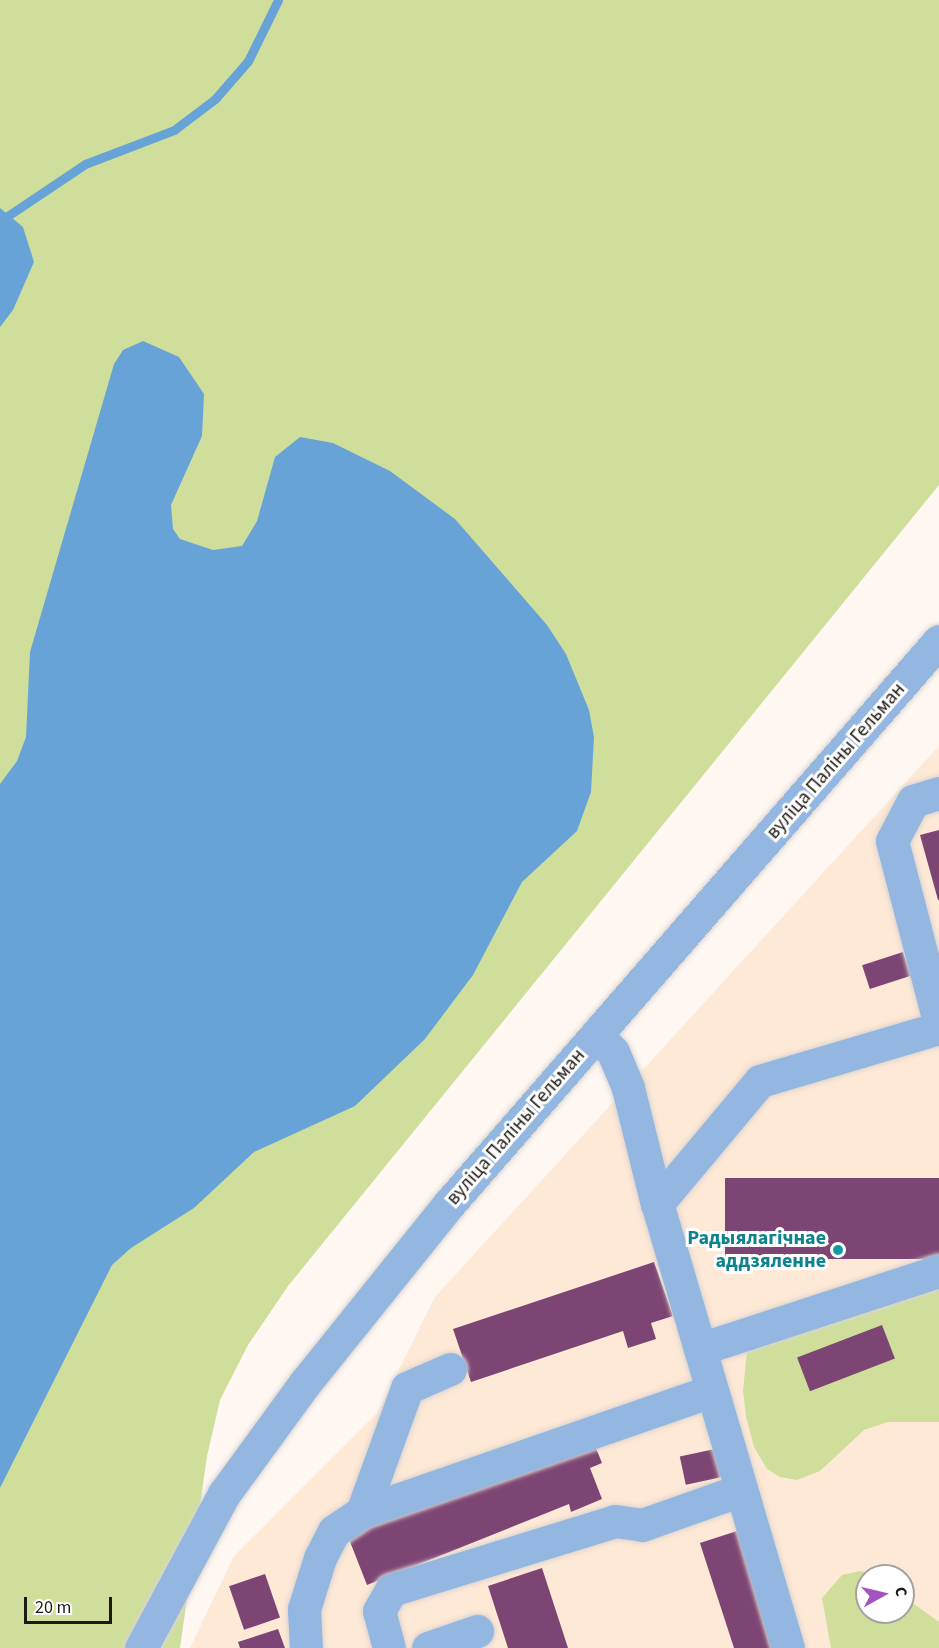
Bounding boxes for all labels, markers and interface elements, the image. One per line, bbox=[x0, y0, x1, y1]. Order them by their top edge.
street label: вуліца Паліны Гельман bbox=[761, 678, 911, 844]
street label: вуліца Паліны Гельман bbox=[441, 1044, 591, 1210]
place label: Радыялагічнае аддзяленне bbox=[687, 1226, 826, 1273]
marker: Радыялагічнае аддзяленне bbox=[831, 1243, 845, 1257]
north arrow bbox=[855, 1564, 915, 1624]
scale bar bbox=[27, 1585, 116, 1623]
text: С bbox=[889, 1586, 912, 1598]
text: 20 m bbox=[35, 1595, 71, 1620]

